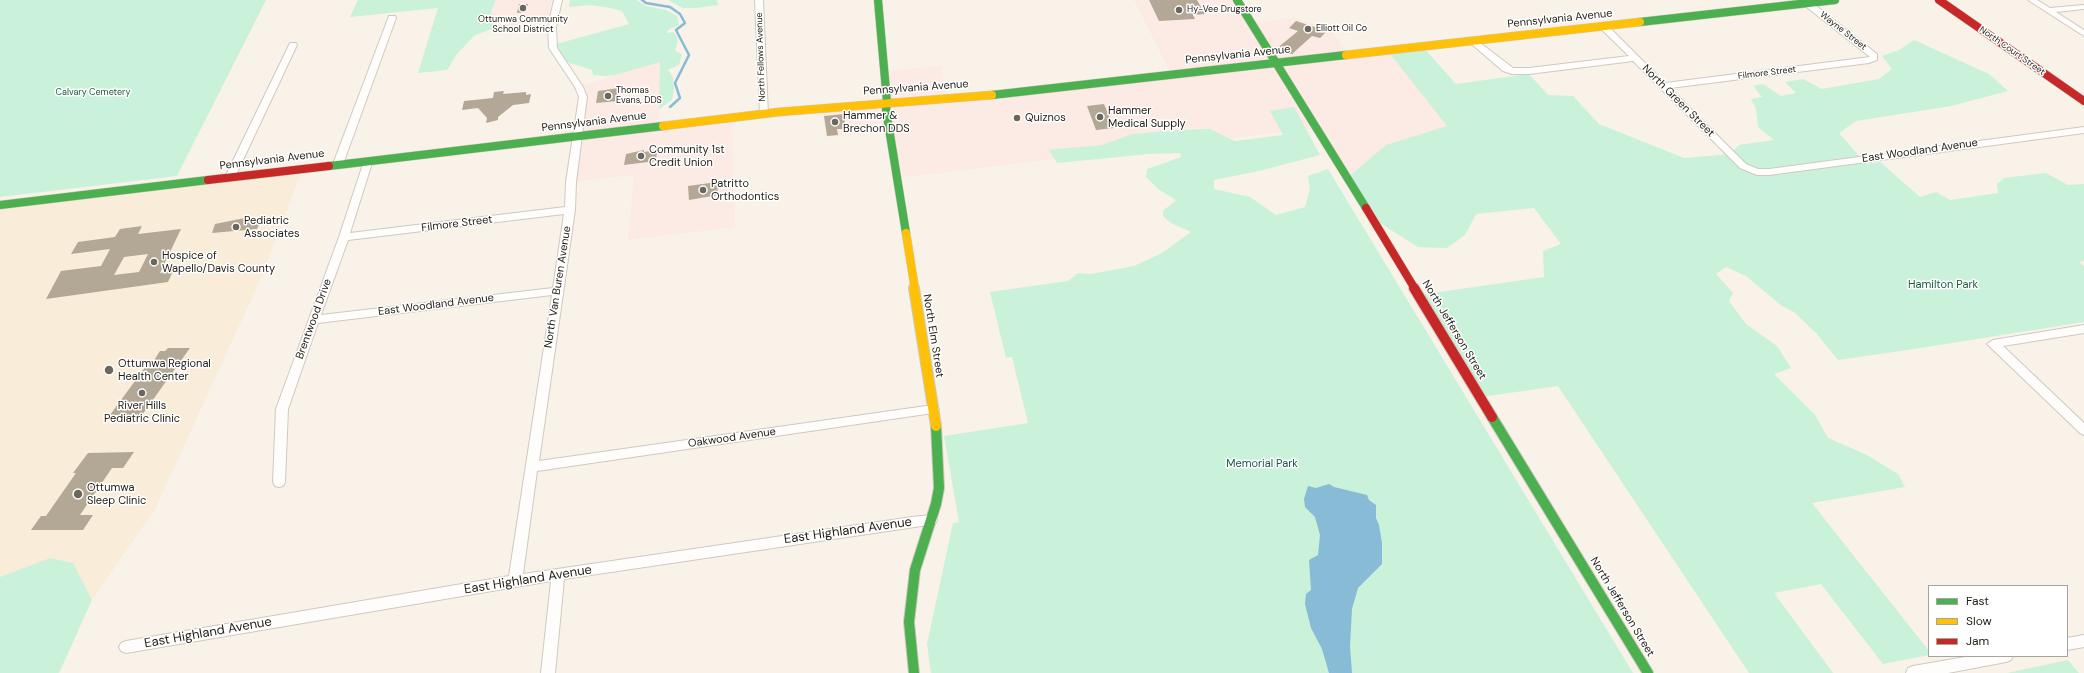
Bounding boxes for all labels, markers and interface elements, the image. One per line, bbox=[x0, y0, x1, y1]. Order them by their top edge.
marker: Ottumwa Community School District bbox=[518, 3, 528, 13]
marker: Hy-Vee Drugstore bbox=[1174, 5, 1184, 15]
place label: Hy-Vee Drugstore bbox=[1187, 5, 1262, 15]
street label: Pennsylvania Avenue bbox=[1507, 7, 1613, 31]
street label: Wayne Street bbox=[1818, 9, 1868, 53]
street label: North Fellows Avenue bbox=[754, 12, 768, 102]
place label: Ottumwa Community School District bbox=[478, 15, 568, 36]
marker: Elliott Oil Co bbox=[1303, 24, 1313, 34]
place label: Elliott Oil Co bbox=[1316, 24, 1367, 34]
street label: North Court Street bbox=[1977, 24, 2047, 78]
street label: Pennsylvania Avenue bbox=[1185, 43, 1291, 67]
street label: North Green Street bbox=[1639, 62, 1717, 140]
street label: Filmore Street bbox=[1737, 64, 1797, 82]
street label: Pennsylvania Avenue bbox=[863, 78, 969, 98]
place label: Thomas Evans, DDS bbox=[616, 86, 662, 107]
park label: Calvary Cemetery bbox=[56, 88, 130, 98]
marker: Thomas Evans, DDS bbox=[603, 91, 613, 101]
place label: Hammer Medical Supply bbox=[1108, 104, 1186, 130]
street label: Pennsylvania Avenue bbox=[541, 109, 647, 135]
place label: Hammer & Brechon DDS bbox=[843, 109, 910, 135]
place label: Quiznos bbox=[1025, 111, 1066, 125]
marker: Hammer Medical Supply bbox=[1095, 112, 1105, 122]
marker: Quiznos bbox=[1012, 113, 1022, 123]
marker: Hammer & Brechon DDS bbox=[830, 117, 840, 127]
street label: East Woodland Avenue bbox=[1861, 136, 1979, 166]
place label: Community 1st Credit Union bbox=[649, 143, 725, 169]
street label: Pennsylvania Avenue bbox=[219, 147, 325, 173]
marker: Community 1st Credit Union bbox=[636, 151, 646, 161]
place label: Patritto Orthodontics bbox=[711, 177, 779, 203]
marker: Patritto Orthodontics bbox=[698, 185, 708, 195]
street label: Filmore Street bbox=[421, 213, 493, 235]
place label: Pediatric Associates bbox=[244, 214, 300, 240]
marker: Pediatric Associates bbox=[231, 222, 241, 232]
street label: North Van Buren Avenue bbox=[542, 225, 574, 349]
place label: Hospice of Wapello/Davis County bbox=[162, 249, 275, 275]
marker: Hospice of Wapello/Davis County bbox=[149, 257, 159, 267]
street label: Brentwood Drive bbox=[293, 277, 335, 361]
street label: North Jefferson Street bbox=[1419, 278, 1489, 382]
park label: Hamilton Park bbox=[1908, 278, 1978, 292]
street label: East Woodland Avenue bbox=[377, 291, 495, 319]
street label: North Elm Street bbox=[920, 293, 946, 379]
place label: Ottumwa Regional Health Center bbox=[118, 357, 211, 383]
marker: Ottumwa Regional Health Center bbox=[103, 364, 115, 376]
marker: River Hills Pediatric Clinic bbox=[137, 388, 147, 398]
place label: River Hills Pediatric Clinic bbox=[104, 399, 180, 425]
street label: Oakwood Avenue bbox=[687, 425, 777, 451]
park label: Memorial Park bbox=[1226, 457, 1298, 471]
place label: Ottumwa Sleep Clinic bbox=[87, 481, 146, 507]
marker: Ottumwa Sleep Clinic bbox=[72, 488, 84, 500]
street label: East Highland Avenue bbox=[783, 514, 913, 548]
street label: North Jefferson Street bbox=[1587, 555, 1657, 659]
street label: East Highland Avenue bbox=[463, 562, 593, 598]
legend bbox=[1928, 585, 2068, 657]
text: Fast bbox=[1966, 593, 1989, 609]
text: Slow bbox=[1966, 613, 1992, 629]
street label: East Highland Avenue bbox=[143, 614, 273, 652]
text: Jam bbox=[1966, 633, 1989, 649]

